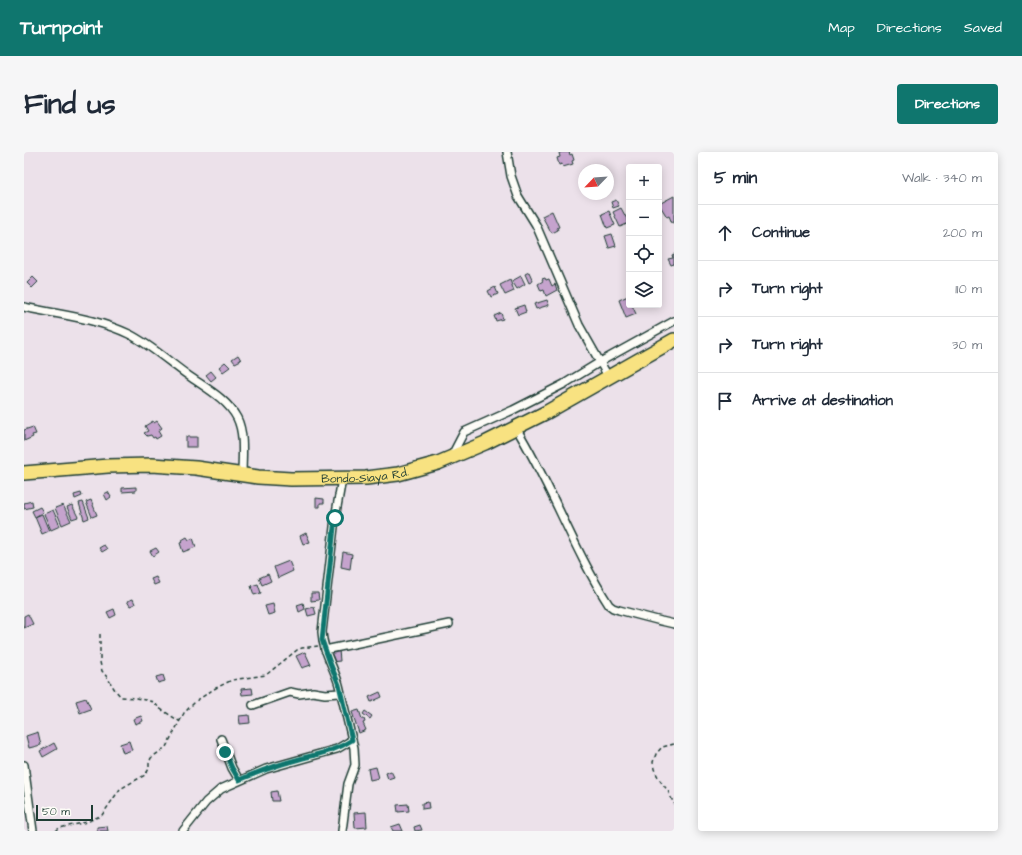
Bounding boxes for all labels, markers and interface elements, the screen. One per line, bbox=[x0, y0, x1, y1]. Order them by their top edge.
text: Turnpoint bbox=[20, 15, 103, 42]
text: Map bbox=[828, 18, 855, 38]
text: Directions bbox=[877, 18, 942, 38]
text: Saved bbox=[964, 18, 1002, 38]
button: Directions bbox=[897, 84, 998, 124]
text: Find us bbox=[24, 85, 115, 124]
north arrow bbox=[578, 164, 614, 200]
map controls bbox=[626, 164, 662, 308]
button: + bbox=[626, 164, 662, 200]
text: 5 min bbox=[714, 166, 757, 190]
text: Walk · 340 m bbox=[902, 169, 982, 187]
button: − bbox=[626, 200, 662, 236]
icon: ahead bbox=[714, 222, 736, 244]
text: Continue bbox=[752, 222, 810, 243]
text: 200 m bbox=[943, 224, 982, 242]
button: locate bbox=[626, 236, 662, 272]
button: layers bbox=[626, 272, 662, 308]
icon: right bbox=[714, 278, 736, 300]
text: Turn right bbox=[752, 278, 823, 299]
text: 110 m bbox=[955, 280, 982, 298]
icon: right bbox=[714, 334, 736, 356]
text: Turn right bbox=[752, 334, 823, 355]
text: 30 m bbox=[952, 336, 982, 354]
icon: arrive bbox=[714, 390, 736, 412]
text: Arrive at destination bbox=[752, 390, 893, 411]
street label: Bondo-Siaya Rd. bbox=[321, 463, 411, 487]
route start bbox=[326, 509, 344, 527]
route end bbox=[216, 743, 234, 761]
scale bar bbox=[36, 803, 93, 822]
text: 50 m bbox=[42, 804, 70, 819]

